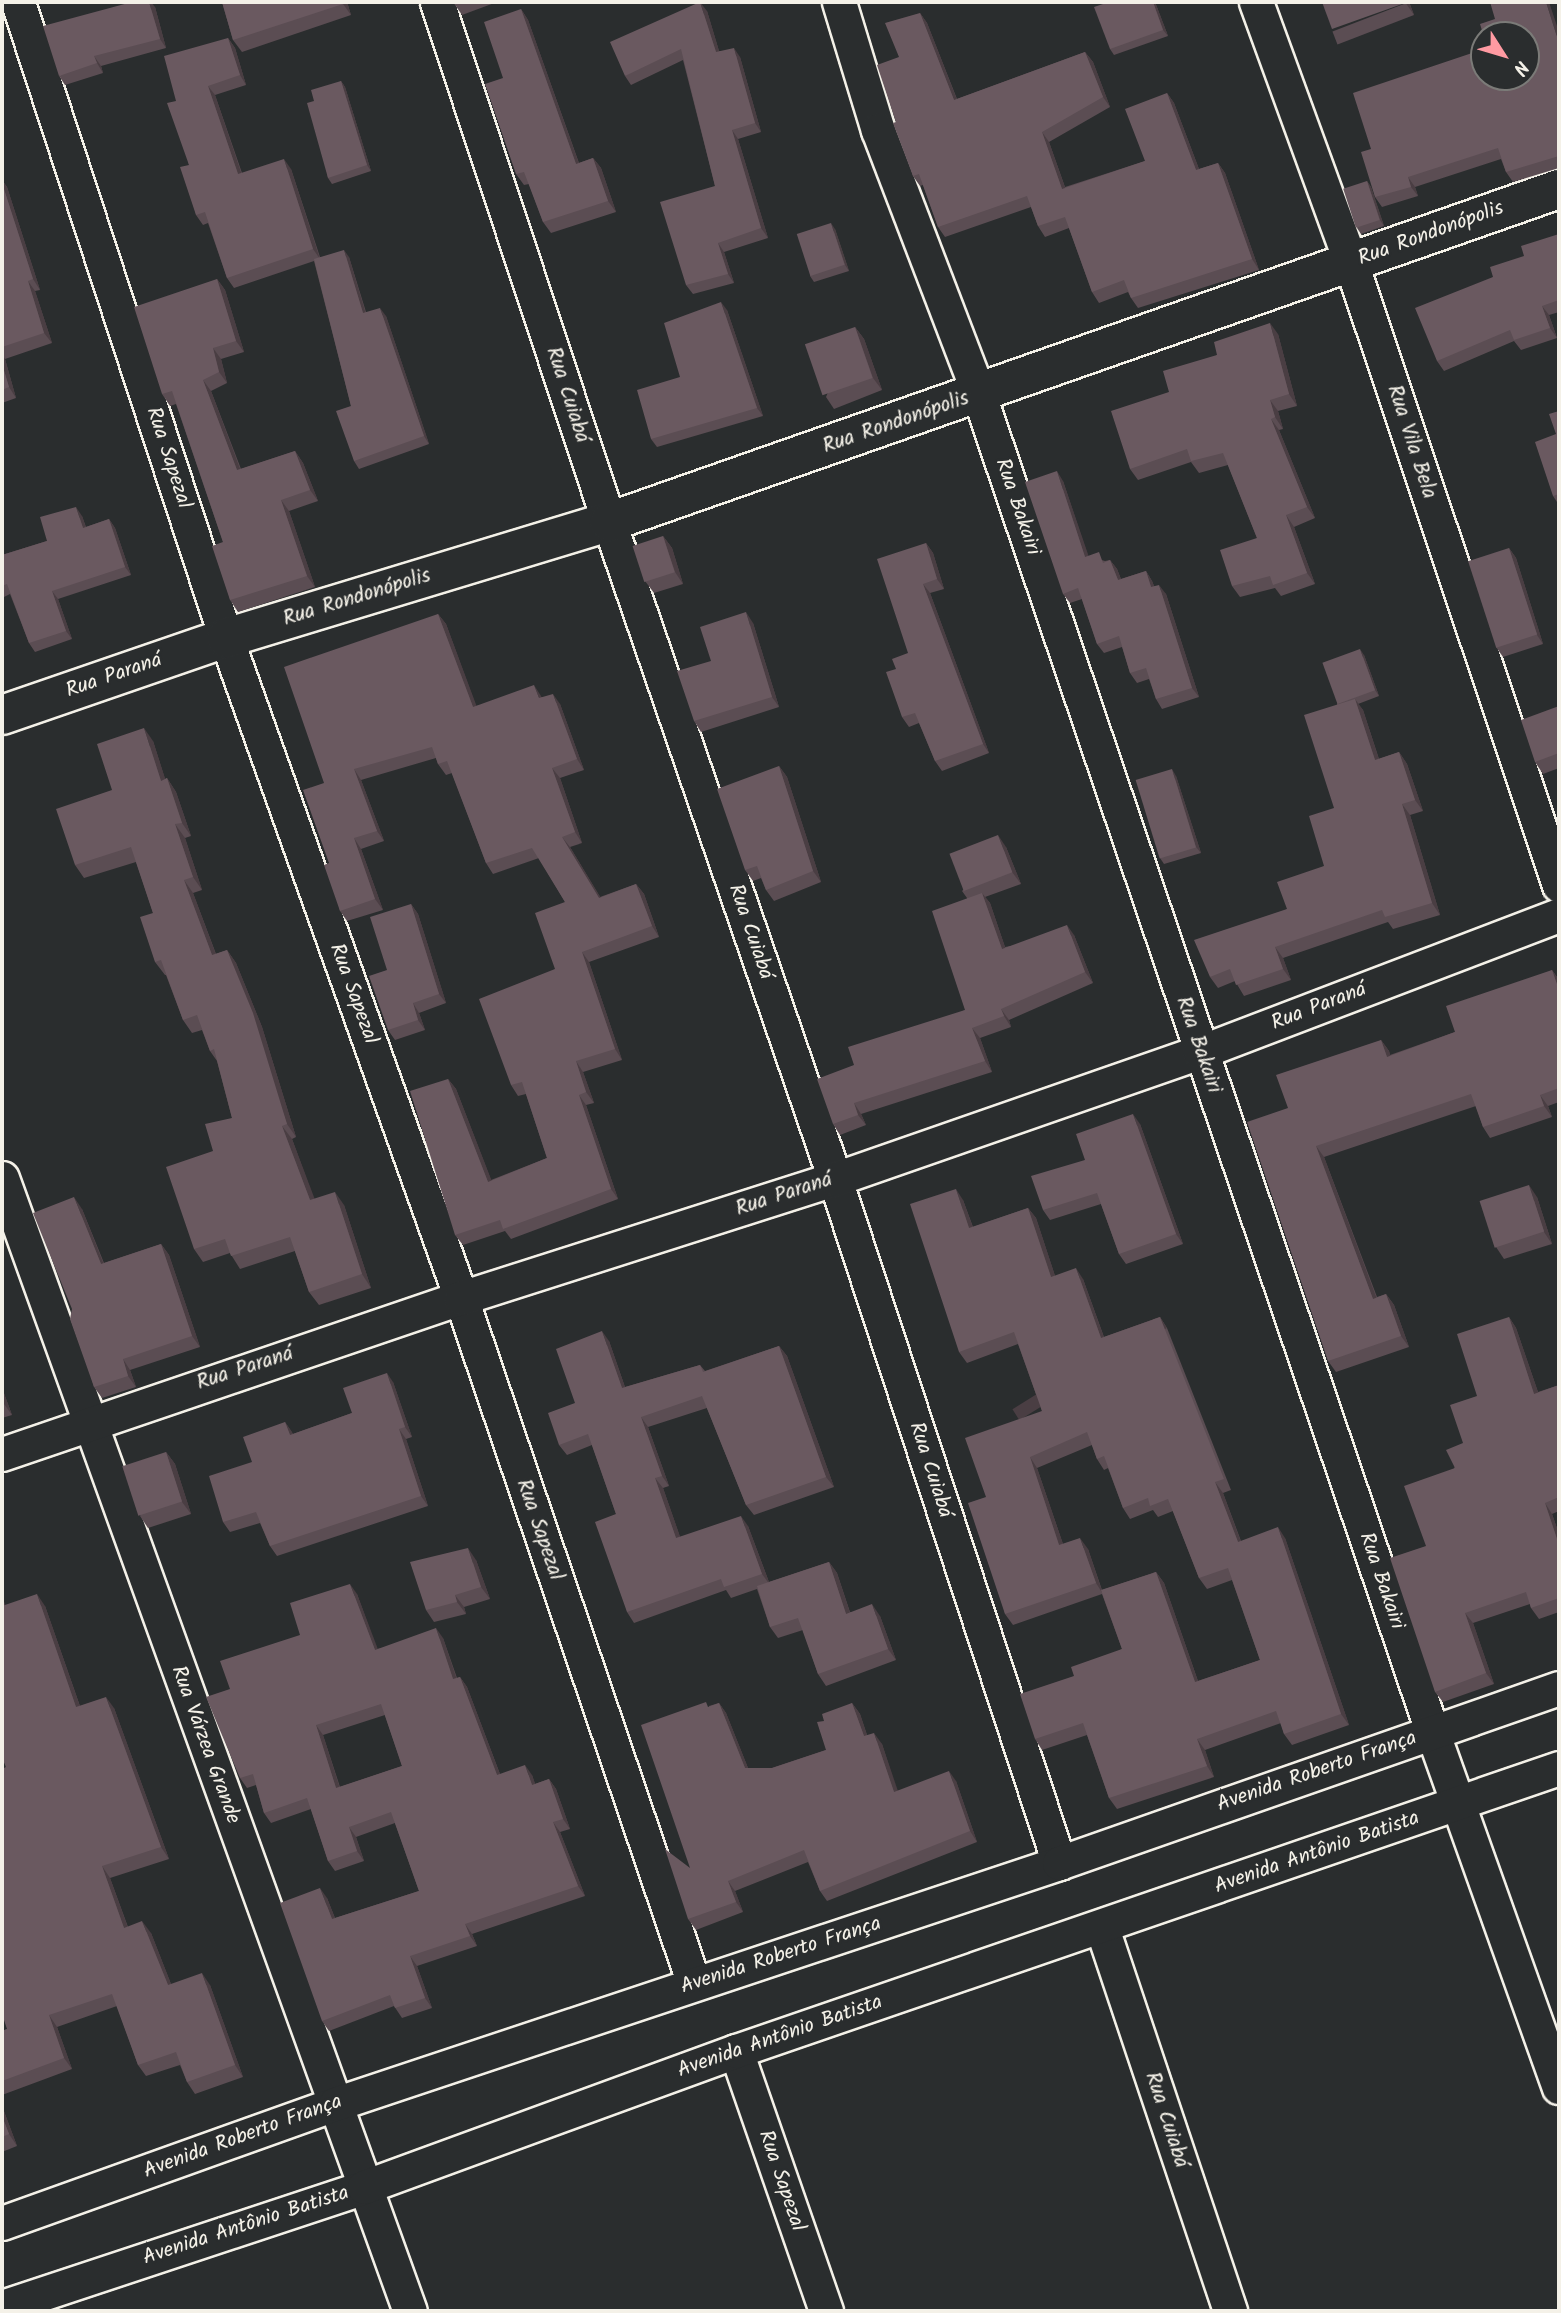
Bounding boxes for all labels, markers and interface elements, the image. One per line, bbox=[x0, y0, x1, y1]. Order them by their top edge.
north arrow bbox=[1470, 21, 1540, 91]
text: N bbox=[1505, 54, 1536, 81]
street label: Rua Rondonópolis bbox=[1355, 196, 1507, 272]
street label: Rua Cuiabá bbox=[540, 344, 594, 446]
street label: Rua Vila Bela bbox=[1381, 382, 1441, 502]
street label: Rua Rondonópolis bbox=[820, 386, 972, 460]
street label: Rua Sapezal bbox=[140, 404, 196, 512]
street label: Rua Bakairi bbox=[989, 455, 1045, 559]
street label: Rua Rondonópolis bbox=[280, 564, 434, 632]
street label: Rua Paraná bbox=[63, 648, 165, 704]
street label: Rua Cuiabá bbox=[722, 881, 778, 983]
street label: Rua Sapezal bbox=[323, 940, 383, 1048]
street label: Rua Paraná bbox=[1268, 977, 1370, 1037]
street label: Rua Bakairi bbox=[1170, 993, 1226, 1097]
street label: Rua Paraná bbox=[733, 1168, 835, 1222]
street label: Rua Paraná bbox=[194, 1342, 296, 1396]
street label: Rua Cuiabá bbox=[903, 1419, 957, 1521]
street label: Rua Sapezal bbox=[510, 1476, 568, 1584]
street label: Rua Bakairi bbox=[1353, 1529, 1409, 1633]
street label: Rua Várzea Grande bbox=[165, 1663, 245, 1827]
street label: Avenida Roberto França bbox=[1214, 1726, 1420, 1818]
street label: Avenida Antônio Batista bbox=[1211, 1806, 1423, 1900]
street label: Avenida Roberto França bbox=[677, 1912, 885, 2000]
street label: Avenida Antônio Batista bbox=[674, 1990, 886, 2084]
street label: Rua Cuiabá bbox=[1139, 2069, 1193, 2171]
street label: Avenida Roberto França bbox=[140, 2089, 346, 2185]
street label: Rua Sapezal bbox=[752, 2127, 810, 2235]
street label: Avenida Antônio Batista bbox=[140, 2181, 352, 2271]

